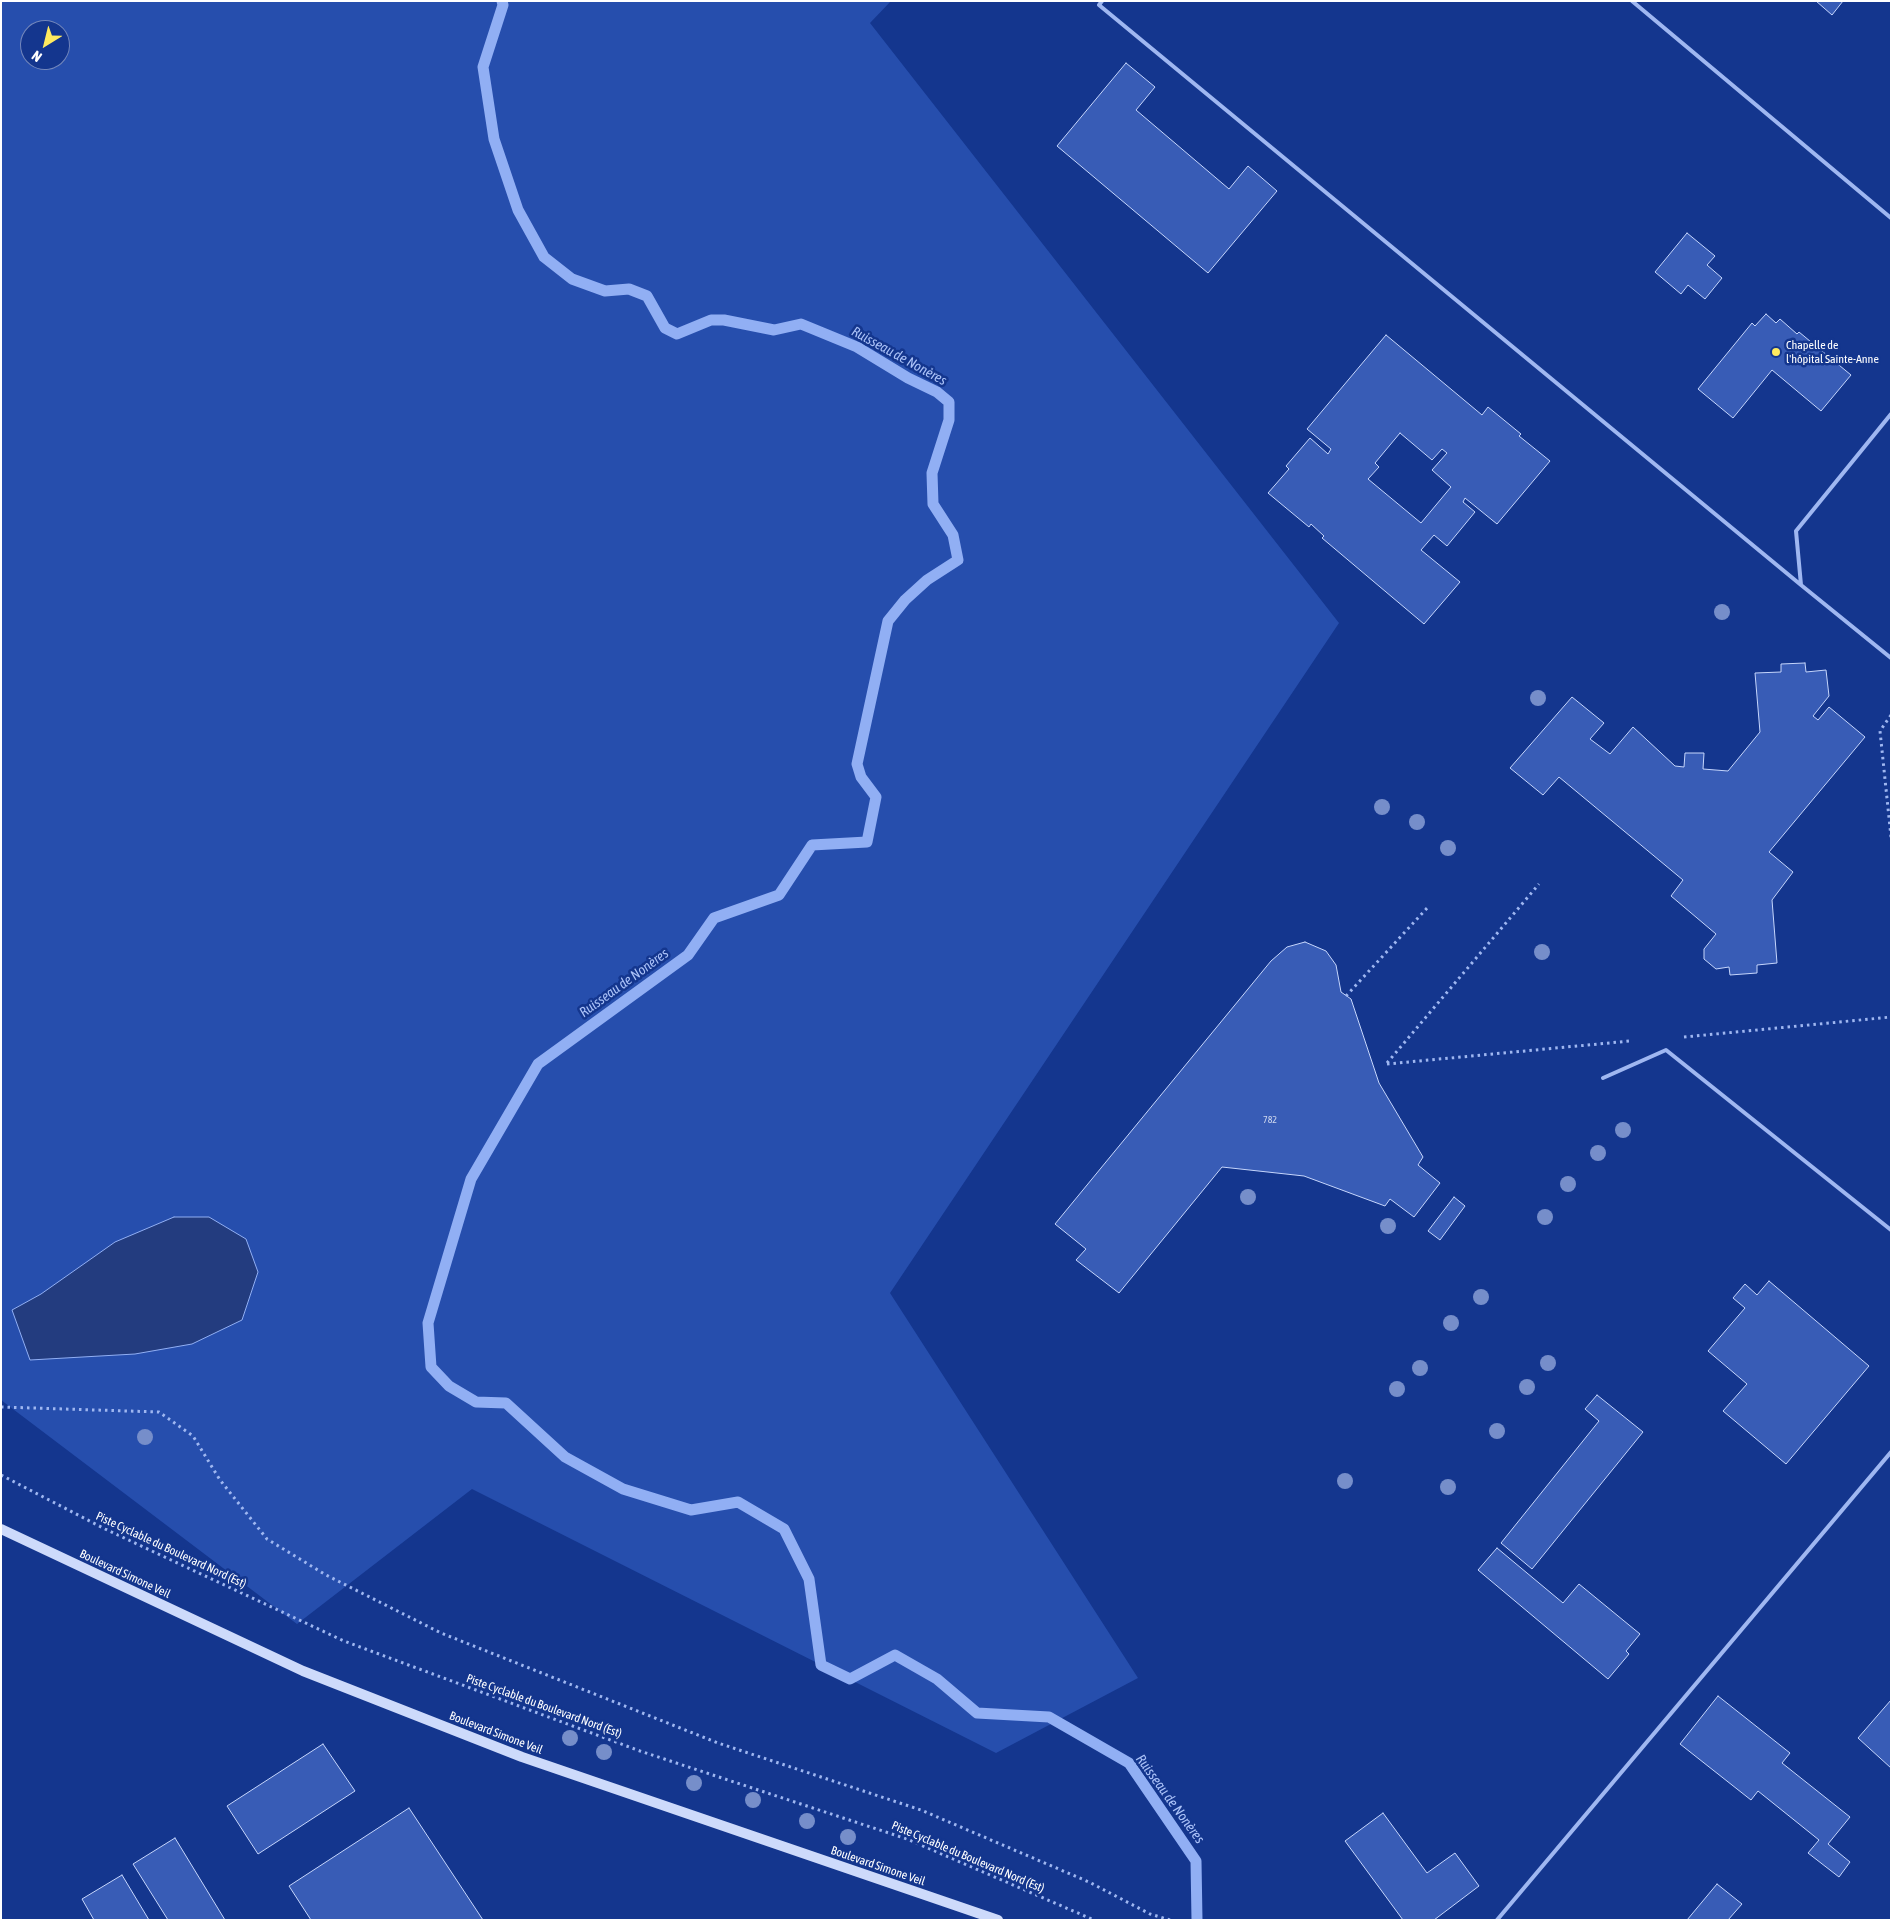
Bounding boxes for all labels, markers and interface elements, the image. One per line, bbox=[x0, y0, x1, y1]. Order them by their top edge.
north arrow bbox=[20, 20, 70, 70]
text: N bbox=[29, 47, 45, 65]
water label: Ruisseau de Nonères bbox=[849, 323, 949, 389]
place label: Chapelle de l'hôpital Sainte-Anne bbox=[1786, 338, 1879, 366]
marker: Chapelle de l'hôpital Sainte-Anne bbox=[1770, 346, 1782, 358]
water label: Ruisseau de Nonères bbox=[576, 945, 672, 1021]
house number: 782 bbox=[1263, 1114, 1277, 1126]
street label: Piste Cyclable du Boulevard Nord (Est) bbox=[93, 1509, 249, 1591]
street label: Boulevard Simone Veil bbox=[77, 1547, 173, 1601]
street label: Piste Cyclable du Boulevard Nord (Est) bbox=[464, 1671, 624, 1741]
street label: Boulevard Simone Veil bbox=[447, 1709, 545, 1757]
water label: Ruisseau de Nonères bbox=[1132, 1751, 1208, 1847]
street label: Piste Cyclable du Boulevard Nord (Est) bbox=[890, 1818, 1046, 1896]
street label: Boulevard Simone Veil bbox=[829, 1843, 927, 1889]

